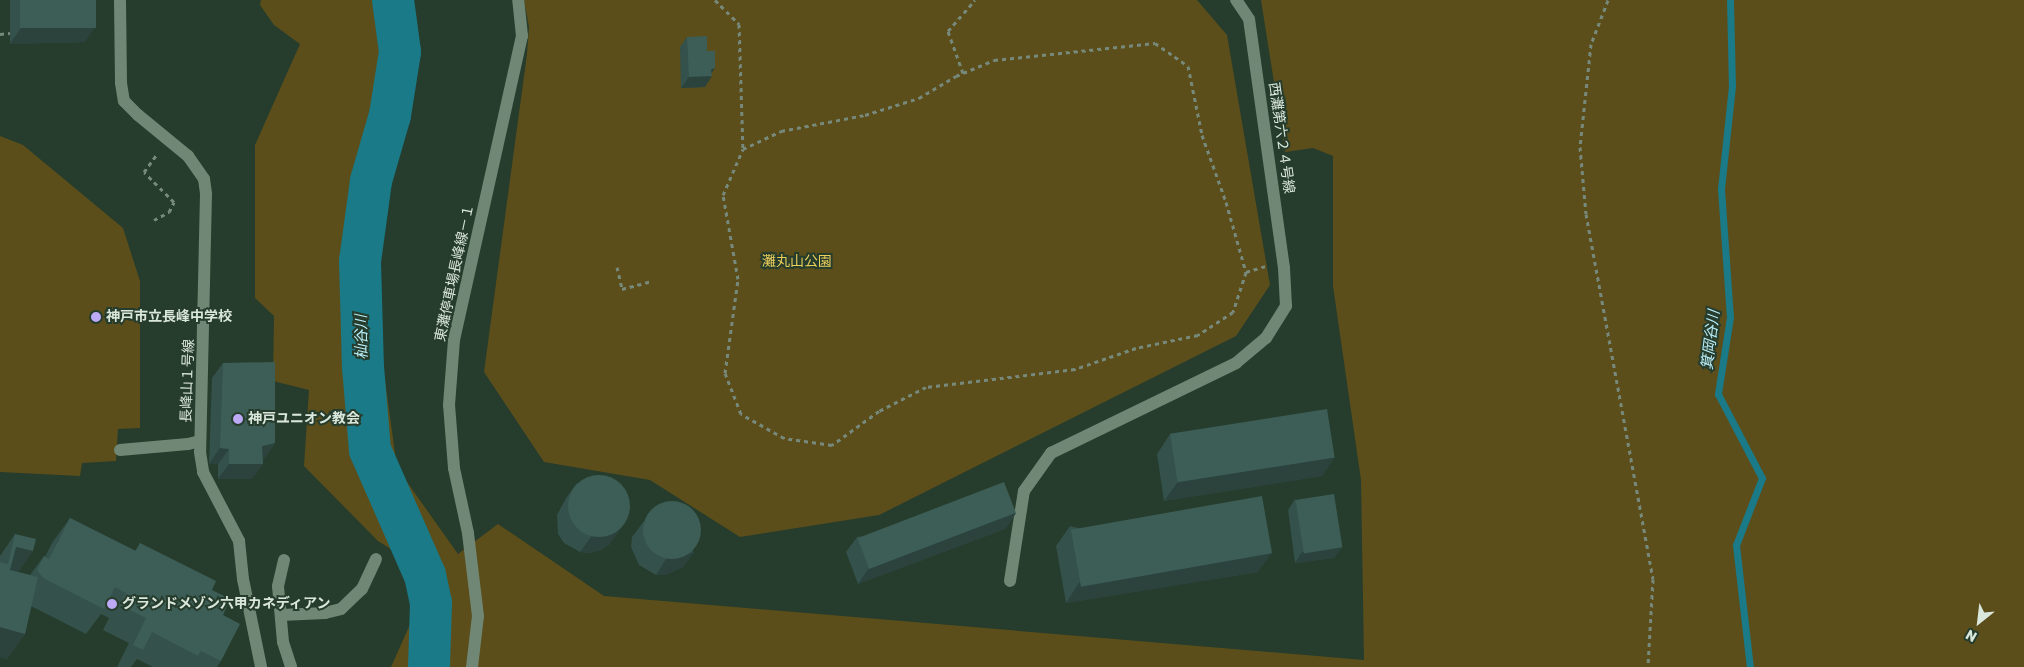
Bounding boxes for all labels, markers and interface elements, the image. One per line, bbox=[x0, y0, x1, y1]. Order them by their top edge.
street label: 西灘第六２４号線 bbox=[1265, 81, 1297, 195]
street label: 東灘停車場長峰線－１ bbox=[432, 203, 478, 343]
park label: 灘丸山公園 bbox=[762, 254, 832, 270]
place label: 神戸市立長峰中学校 bbox=[106, 309, 232, 325]
water label: 箕岡谷川 bbox=[1698, 309, 1724, 371]
marker: 神戸市立長峰中学校 bbox=[90, 311, 102, 323]
water label: 杣谷川 bbox=[353, 314, 371, 360]
street label: 長峰山１号線 bbox=[178, 339, 198, 423]
place label: 神戸ユニオン教会 bbox=[248, 411, 360, 427]
marker: 神戸ユニオン教会 bbox=[232, 413, 244, 425]
place label: グランドメゾン六甲カネディアン bbox=[122, 596, 332, 612]
north arrow bbox=[1954, 597, 2004, 647]
marker: グランドメゾン六甲カネディアン bbox=[106, 598, 118, 610]
text: N bbox=[1963, 626, 1980, 645]

